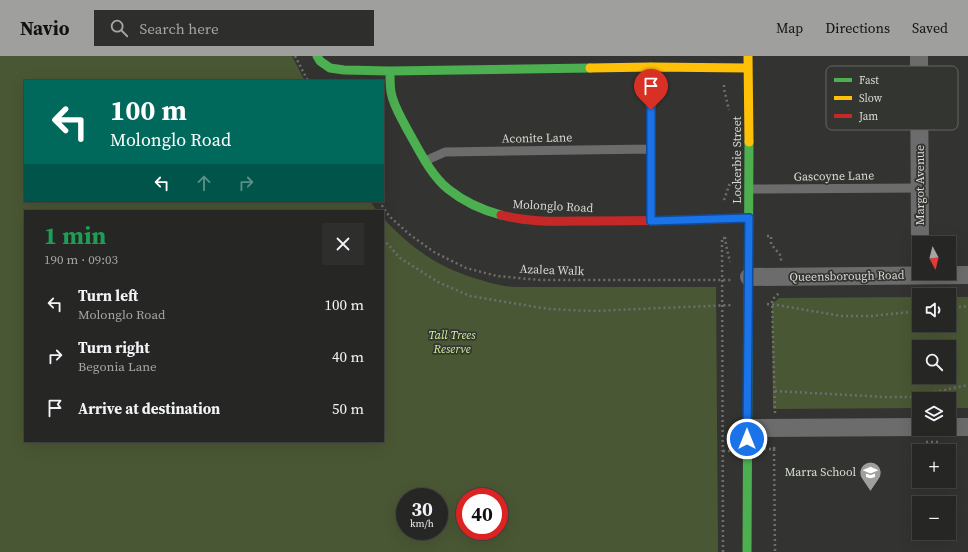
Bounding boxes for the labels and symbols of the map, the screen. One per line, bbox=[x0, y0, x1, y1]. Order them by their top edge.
legend bbox=[826, 66, 958, 130]
pin bbox=[634, 69, 668, 110]
text: Fast bbox=[859, 73, 879, 88]
text: Slow bbox=[859, 91, 883, 106]
text: Jam bbox=[858, 109, 878, 124]
street label: Lockerbie Street bbox=[729, 116, 745, 204]
street label: Aconite Lane bbox=[502, 129, 572, 147]
street label: Margot Avenue bbox=[912, 145, 928, 225]
street label: Gascoyne Lane bbox=[793, 167, 875, 185]
street label: Molonglo Road bbox=[512, 196, 594, 216]
north arrow bbox=[912, 236, 956, 280]
street label: Azalea Walk bbox=[519, 261, 585, 279]
street label: Queensborough Road bbox=[789, 267, 905, 285]
park label: Tall Trees Reserve bbox=[429, 327, 476, 357]
position arrow bbox=[726, 418, 768, 460]
school or university icon: Marra School bbox=[858, 459, 884, 492]
place label: Marra School bbox=[785, 464, 856, 480]
speed limit sign: 40 bbox=[456, 488, 508, 540]

